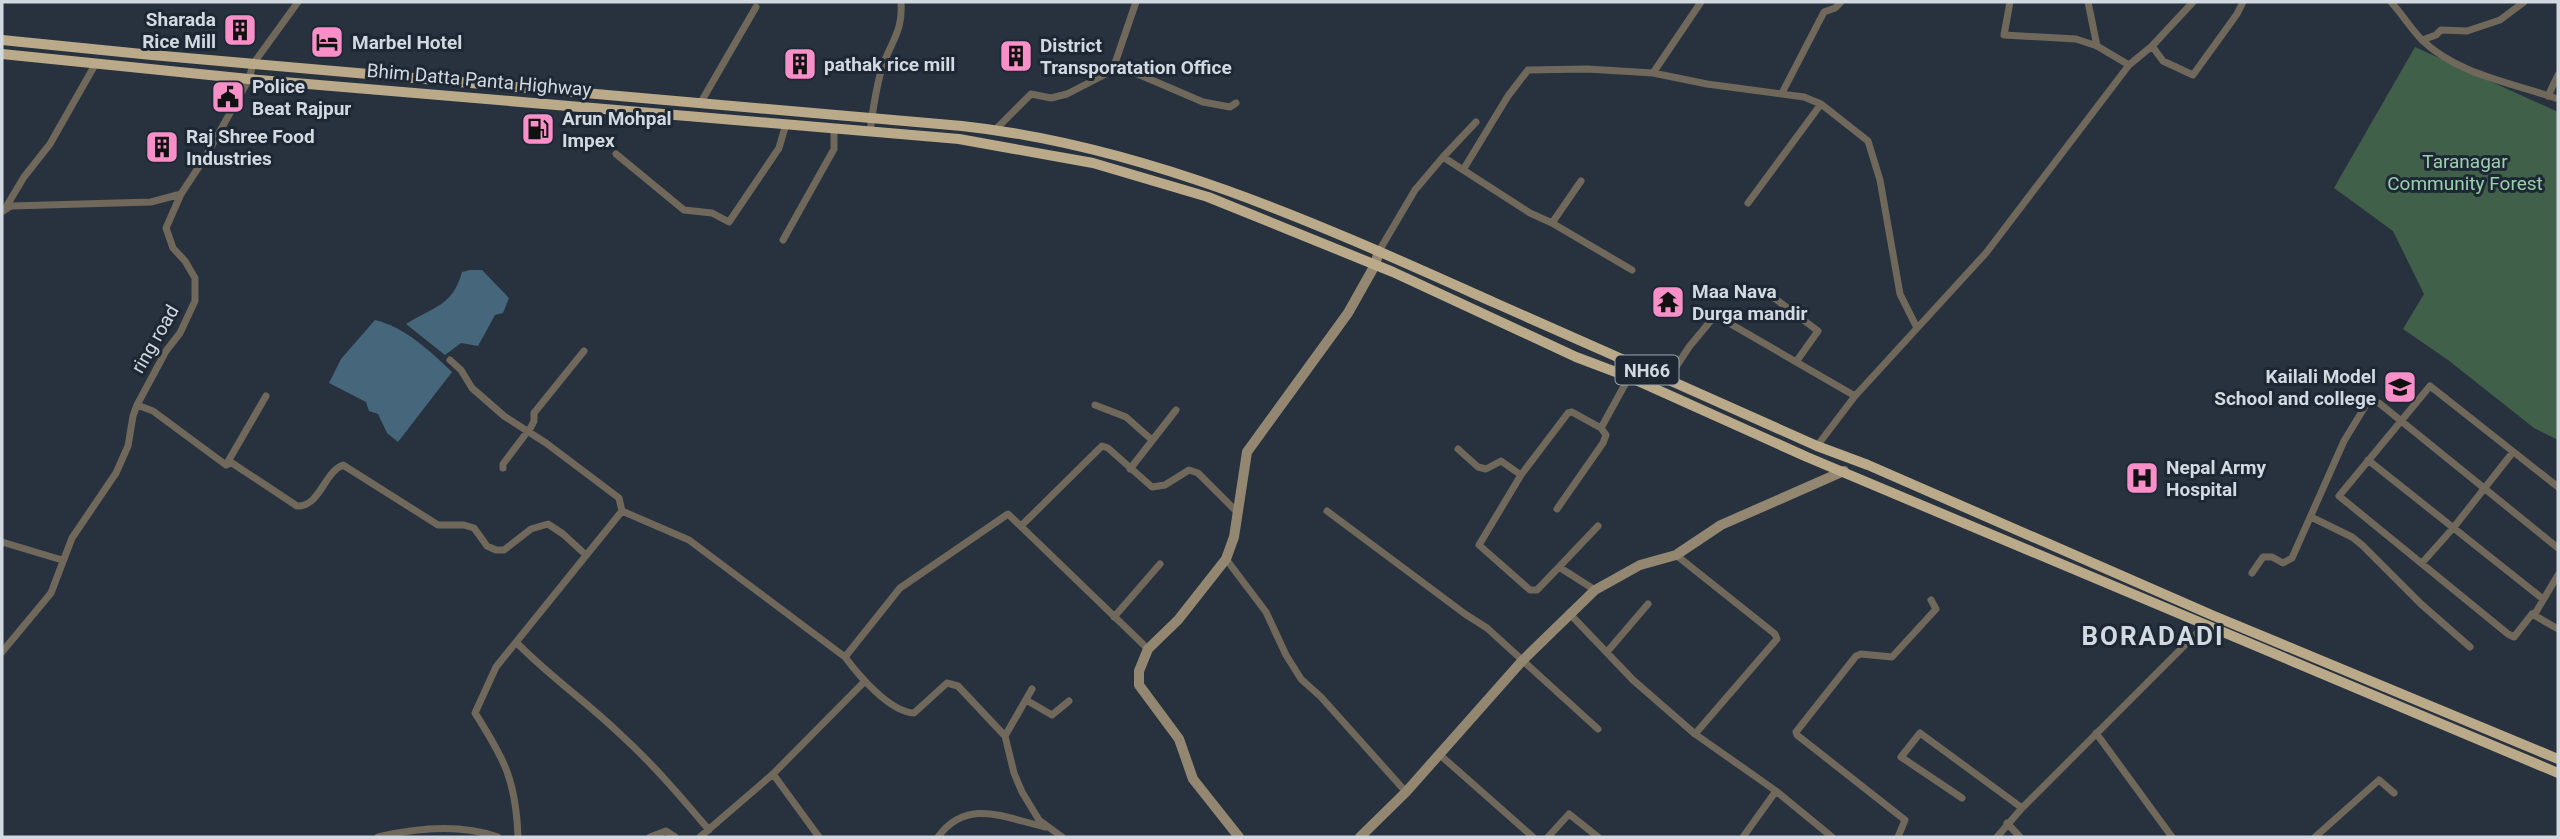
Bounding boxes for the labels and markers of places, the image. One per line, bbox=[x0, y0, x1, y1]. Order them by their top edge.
place label: Sharada Rice Mill bbox=[142, 8, 216, 53]
building icon: Sharada Rice Mill bbox=[221, 11, 259, 49]
hotel icon: Marbel Hotel bbox=[308, 23, 346, 61]
place label: Marbel Hotel bbox=[352, 31, 462, 54]
place label: District Transporatation Office bbox=[1040, 34, 1232, 79]
building icon: District Transporatation Office bbox=[997, 37, 1035, 75]
building icon: pathak rice mill bbox=[781, 45, 819, 83]
place label: pathak rice mill bbox=[824, 53, 955, 76]
place label: Police Beat Rajpur bbox=[252, 75, 351, 120]
public building icon: Police Beat Rajpur bbox=[209, 78, 247, 116]
place label: Arun Mohpal Impex bbox=[562, 107, 672, 152]
fuel station icon: Arun Mohpal Impex bbox=[519, 110, 557, 148]
place label: Raj Shree Food Industries bbox=[186, 125, 315, 170]
building icon: Raj Shree Food Industries bbox=[143, 128, 181, 166]
place label: Maa Nava Durga mandir bbox=[1692, 280, 1808, 325]
temple icon: Maa Nava Durga mandir bbox=[1649, 283, 1687, 321]
place label: Kailali Model School and college bbox=[2214, 365, 2376, 410]
school or university icon: Kailali Model School and college bbox=[2381, 368, 2419, 406]
place label: Nepal Army Hospital bbox=[2166, 456, 2266, 501]
hospital icon: Nepal Army Hospital bbox=[2123, 459, 2161, 497]

